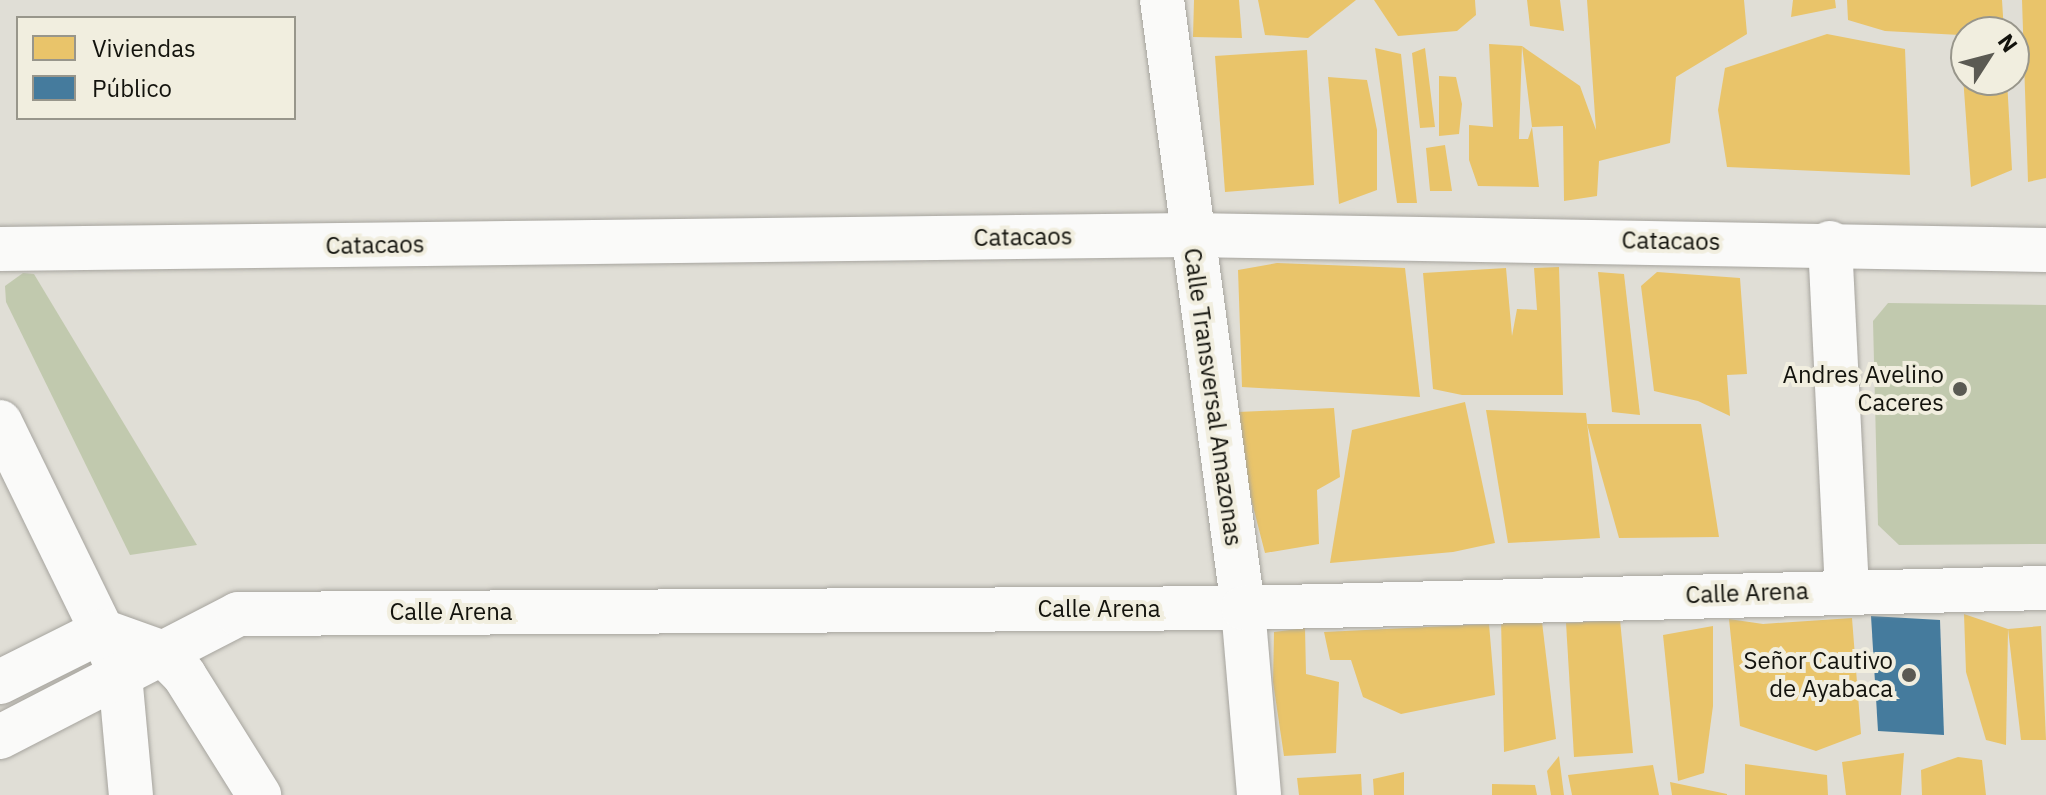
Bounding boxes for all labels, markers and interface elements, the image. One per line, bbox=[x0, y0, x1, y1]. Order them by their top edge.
legend bbox=[16, 16, 296, 120]
north arrow bbox=[1950, 16, 2030, 96]
text: N bbox=[1992, 28, 2025, 58]
text: Viviendas bbox=[92, 32, 196, 64]
text: Público bbox=[92, 72, 172, 104]
street label: Catacaos bbox=[973, 222, 1073, 252]
street label: Catacaos bbox=[1621, 226, 1721, 256]
street label: Catacaos bbox=[325, 230, 425, 260]
street label: Calle Transversal Amazonas bbox=[1178, 246, 1248, 548]
place label: Andres Avelino Caceres bbox=[1783, 361, 1944, 417]
marker: Andres Avelino Caceres bbox=[1951, 380, 1969, 398]
street label: Calle Arena bbox=[1685, 576, 1809, 610]
street label: Calle Arena bbox=[1037, 595, 1161, 623]
street label: Calle Arena bbox=[389, 598, 513, 626]
place label: Señor Cautivo de Ayabaca bbox=[1744, 647, 1893, 703]
marker: Señor Cautivo de Ayabaca bbox=[1900, 666, 1918, 684]

